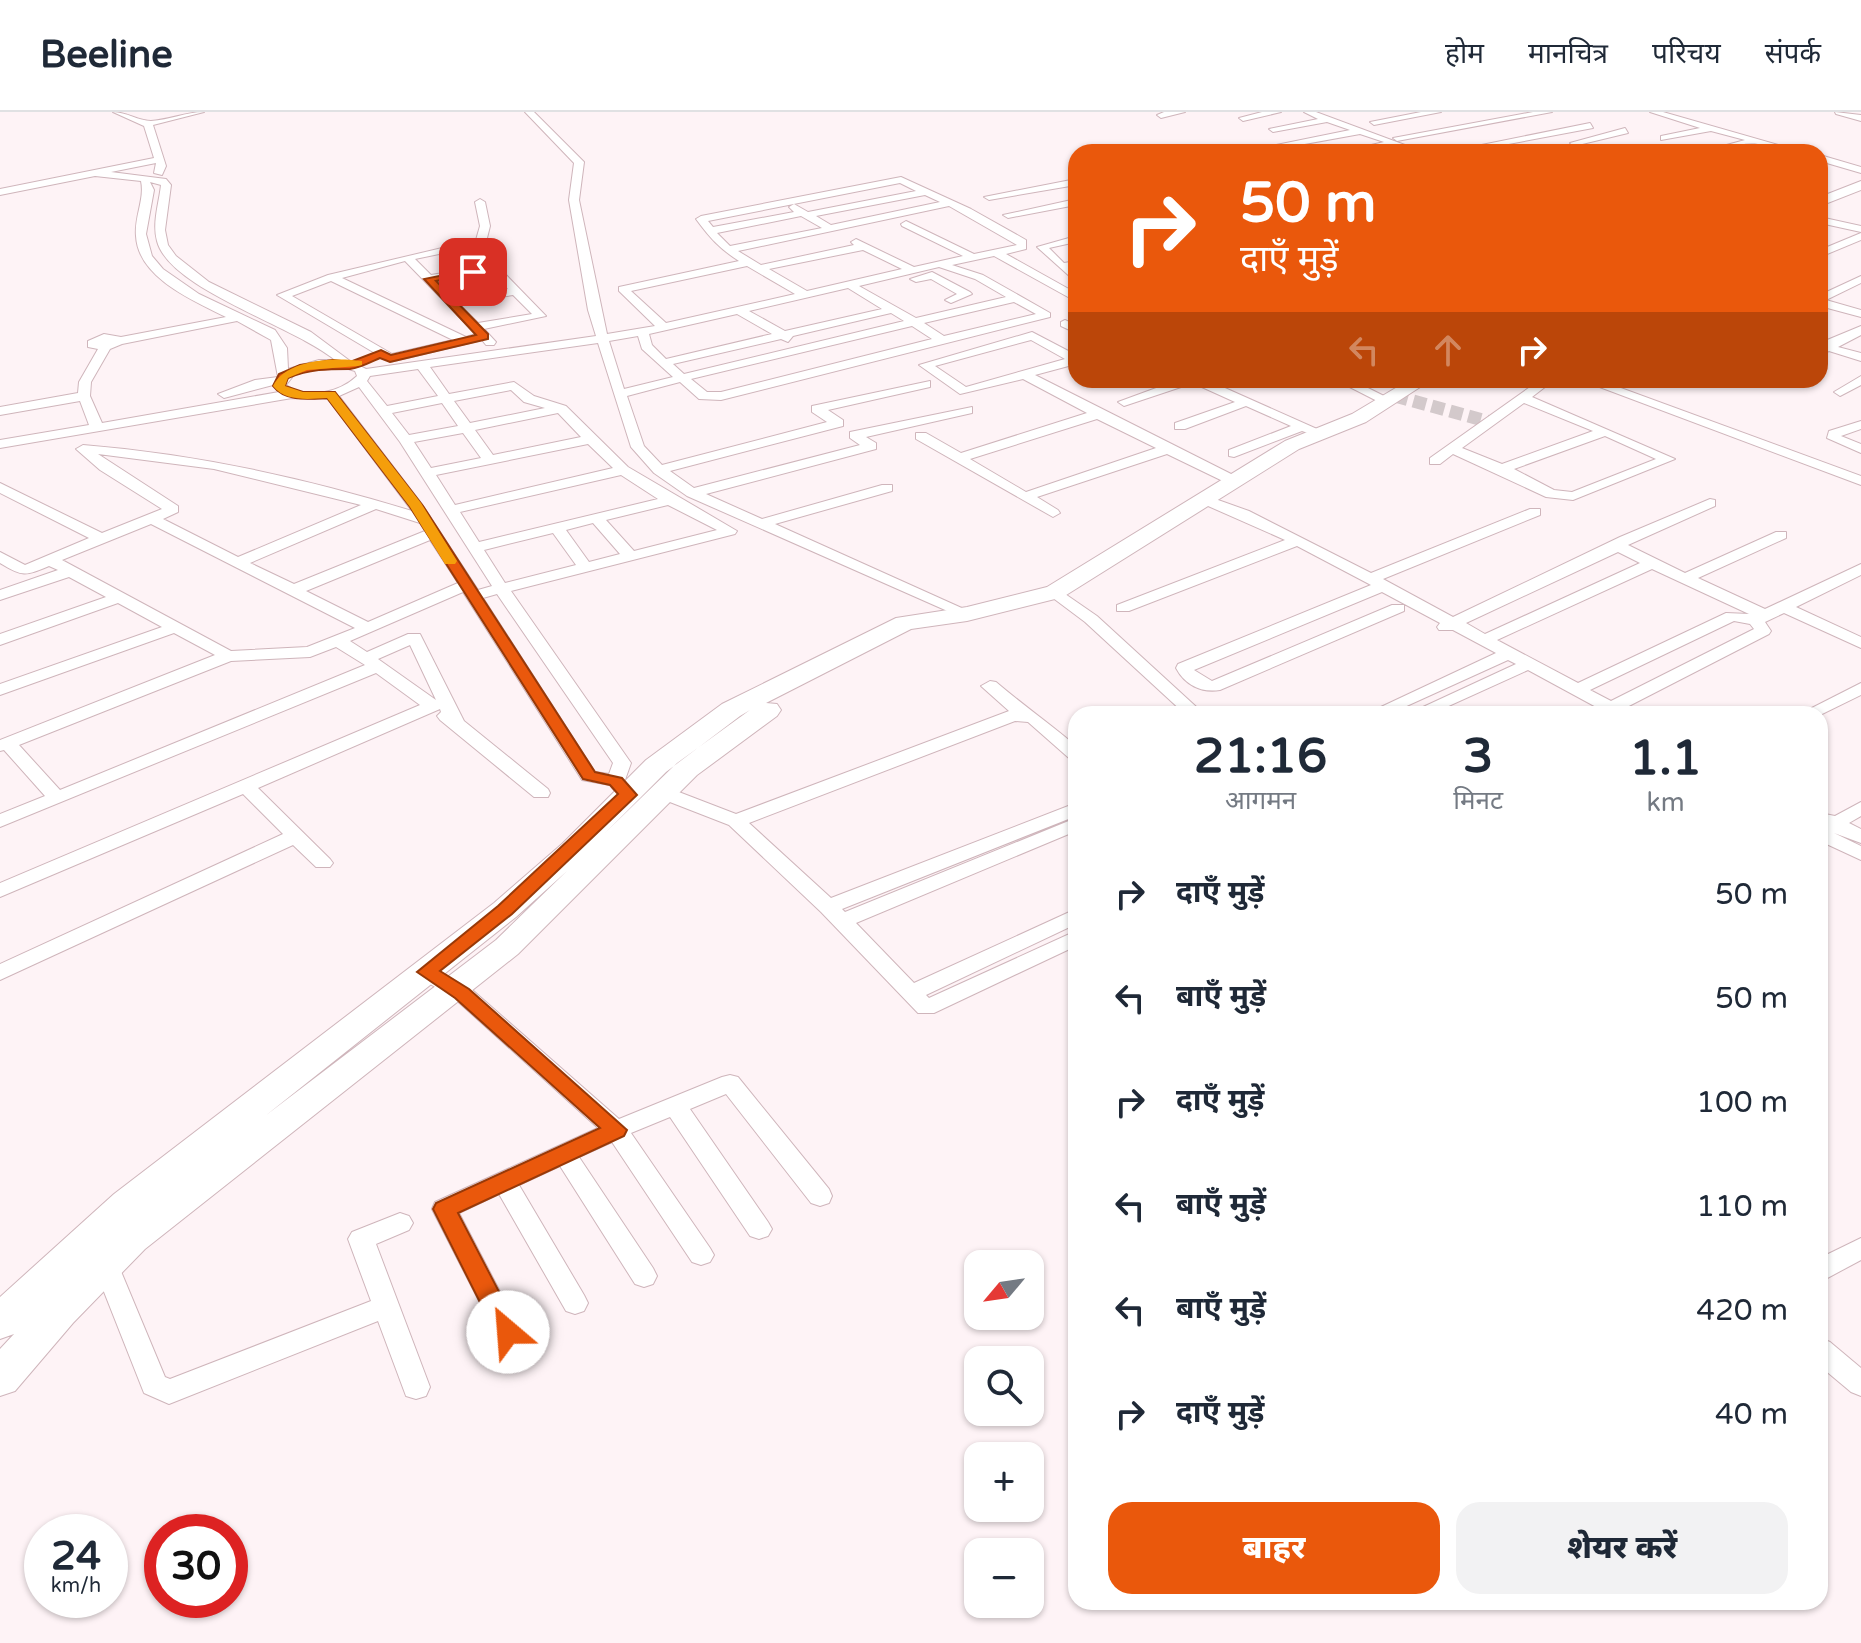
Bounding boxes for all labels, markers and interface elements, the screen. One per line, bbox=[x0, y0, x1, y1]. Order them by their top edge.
text: Beeline bbox=[40, 32, 173, 78]
text: होम bbox=[1445, 37, 1484, 71]
text: मानचित्र bbox=[1528, 37, 1608, 71]
text: परिचय bbox=[1652, 37, 1721, 71]
text: संपर्क bbox=[1765, 37, 1821, 71]
text: 50 m bbox=[1240, 170, 1376, 237]
icon: right bbox=[1108, 176, 1212, 280]
pin bbox=[439, 238, 507, 306]
text: दाएँ मुड़ें bbox=[1240, 238, 1339, 281]
icon: arrive bbox=[451, 250, 495, 294]
icon: left bbox=[1342, 328, 1386, 372]
icon: ahead bbox=[1426, 328, 1470, 372]
icon: right bbox=[1510, 328, 1554, 372]
text: 21:16 bbox=[1194, 728, 1327, 786]
text: 3 bbox=[1463, 728, 1493, 786]
text: 1.1 bbox=[1629, 730, 1702, 788]
text: आगमन bbox=[1225, 785, 1296, 816]
text: मिनट bbox=[1453, 785, 1503, 816]
text: km bbox=[1646, 787, 1685, 818]
icon: right bbox=[1108, 872, 1152, 916]
text: दाएँ मुड़ें bbox=[1176, 874, 1264, 911]
text: 50 m bbox=[1715, 876, 1788, 913]
icon: left bbox=[1108, 976, 1152, 1020]
text: बाएँ मुड़ें bbox=[1176, 978, 1266, 1015]
text: 50 m bbox=[1715, 980, 1788, 1017]
icon: right bbox=[1108, 1080, 1152, 1124]
text: दाएँ मुड़ें bbox=[1176, 1082, 1264, 1119]
text: 100 m bbox=[1696, 1084, 1788, 1121]
icon: left bbox=[1108, 1184, 1152, 1228]
text: बाएँ मुड़ें bbox=[1176, 1186, 1266, 1223]
text: 110 m bbox=[1696, 1188, 1788, 1225]
north arrow bbox=[964, 1250, 1044, 1330]
map controls bbox=[964, 1250, 1044, 1618]
icon: left bbox=[1108, 1288, 1152, 1332]
position arrow bbox=[466, 1290, 550, 1374]
text: बाएँ मुड़ें bbox=[1176, 1290, 1266, 1327]
text: 420 m bbox=[1696, 1292, 1788, 1329]
button: search bbox=[964, 1346, 1044, 1426]
icon: right bbox=[1108, 1392, 1152, 1436]
text: दाएँ मुड़ें bbox=[1176, 1394, 1264, 1431]
text: 40 m bbox=[1715, 1396, 1788, 1433]
button: + bbox=[964, 1442, 1044, 1522]
button: बाहर bbox=[1108, 1502, 1440, 1594]
button: शेयर करें bbox=[1456, 1502, 1788, 1594]
speed limit sign: 30 bbox=[144, 1514, 248, 1618]
text: 24 bbox=[51, 1532, 101, 1580]
button: − bbox=[964, 1538, 1044, 1618]
text: km/h bbox=[51, 1574, 101, 1598]

